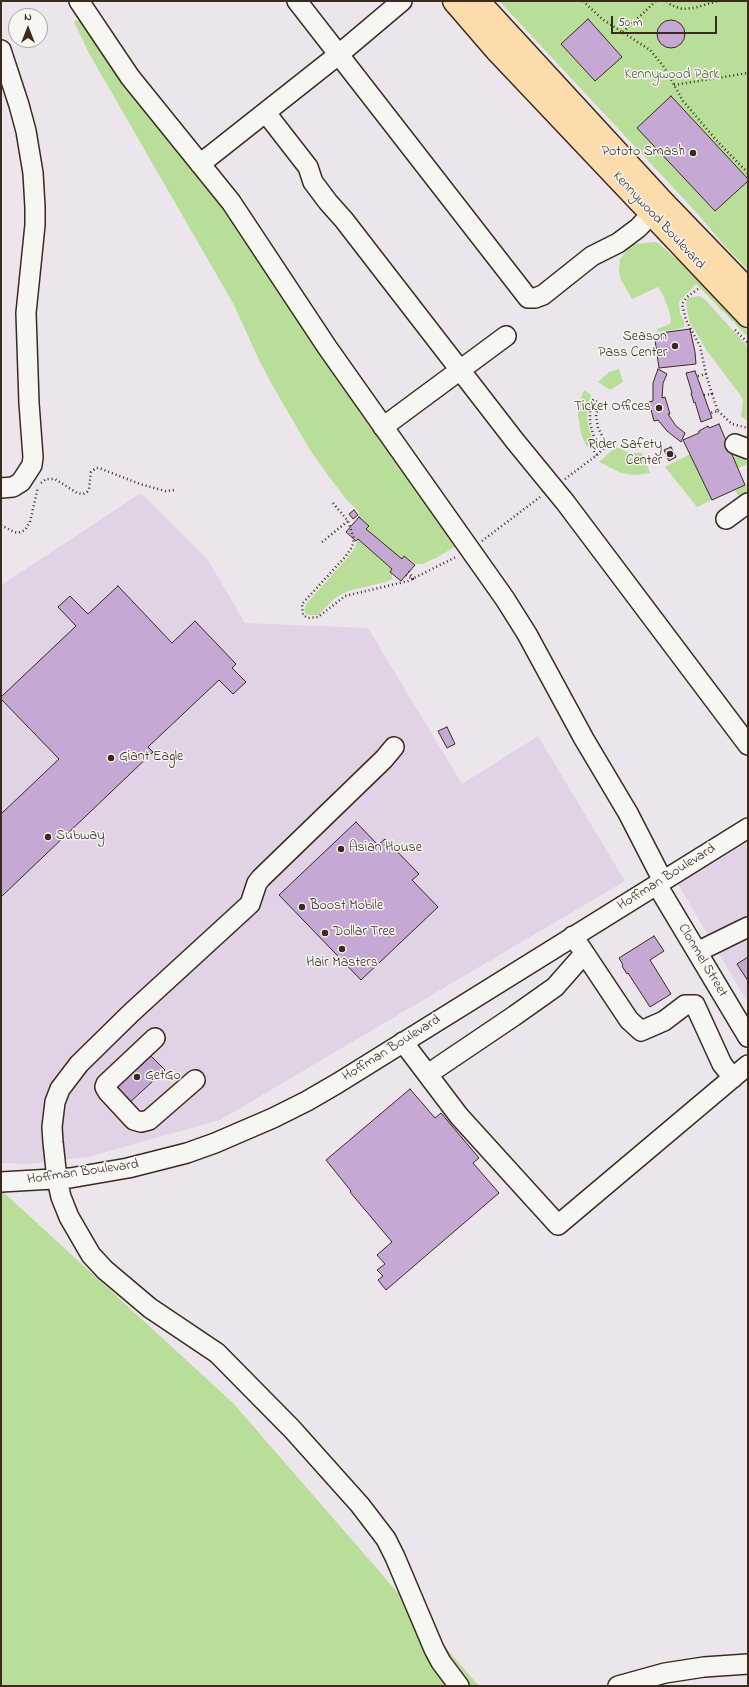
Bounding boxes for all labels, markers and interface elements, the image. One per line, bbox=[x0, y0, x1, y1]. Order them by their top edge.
north arrow bbox=[8, 8, 48, 48]
scale bar bbox=[613, 8, 719, 34]
text: N bbox=[24, 9, 32, 25]
text: 50 m bbox=[618, 14, 642, 32]
park label: Kennywood Park bbox=[625, 68, 719, 84]
place label: Pototo Smash bbox=[602, 145, 685, 161]
marker: Pototo Smash bbox=[688, 148, 698, 158]
street label: Kennywood Boulevard bbox=[608, 168, 708, 274]
place label: Season Pass Center bbox=[598, 330, 667, 362]
marker: Season Pass Center bbox=[670, 341, 680, 351]
place label: Ticket Offices bbox=[574, 400, 651, 416]
marker: Ticket Offices bbox=[654, 403, 664, 413]
place label: Rider Safety Center bbox=[588, 438, 662, 470]
marker: Rider Safety Center bbox=[665, 449, 675, 459]
place label: Giant Eagle bbox=[119, 750, 183, 766]
marker: Giant Eagle bbox=[106, 753, 116, 763]
place label: Subway bbox=[56, 829, 105, 845]
marker: Subway bbox=[43, 832, 53, 842]
place label: Asian House bbox=[349, 841, 422, 857]
street label: Hoffman Boulevard bbox=[615, 841, 719, 915]
marker: Asian House bbox=[336, 844, 346, 854]
place label: Boost Mobile bbox=[310, 899, 383, 915]
marker: Boost Mobile bbox=[297, 902, 307, 912]
street label: Clonmel Street bbox=[674, 921, 730, 1001]
place label: Dollar Tree bbox=[333, 925, 395, 941]
marker: Dollar Tree bbox=[320, 928, 330, 938]
marker: Hair Masters bbox=[337, 944, 347, 954]
place label: Hair Masters bbox=[306, 956, 378, 972]
street label: Hoffman Boulevard bbox=[340, 1012, 444, 1086]
place label: GetGo bbox=[145, 1069, 181, 1085]
marker: GetGo bbox=[132, 1072, 142, 1082]
street label: Hoffman Boulevard bbox=[26, 1157, 140, 1189]

